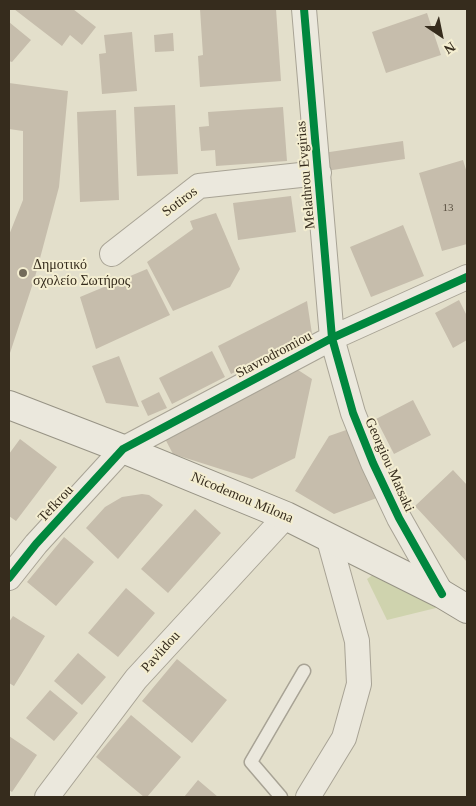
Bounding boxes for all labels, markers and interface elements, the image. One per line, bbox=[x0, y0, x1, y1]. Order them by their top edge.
north arrow bbox=[416, 10, 466, 60]
text: N bbox=[441, 39, 458, 57]
street label: Melathrou Evgirias bbox=[293, 120, 319, 230]
street label: Sotiros bbox=[159, 183, 201, 221]
house number: 13 bbox=[442, 201, 453, 215]
place label: Δημοτικό σχολείο Σωτήρος bbox=[33, 257, 130, 290]
marker: Δημοτικό σχολείο Σωτήρος bbox=[17, 267, 29, 279]
street label: Stavrodromiou bbox=[233, 328, 315, 382]
street label: Georgiou Matsaki bbox=[361, 415, 417, 515]
street label: Nicodemou Milona bbox=[188, 469, 296, 527]
street label: Tefkrou bbox=[35, 482, 77, 526]
street label: Pavlidou bbox=[138, 628, 184, 676]

